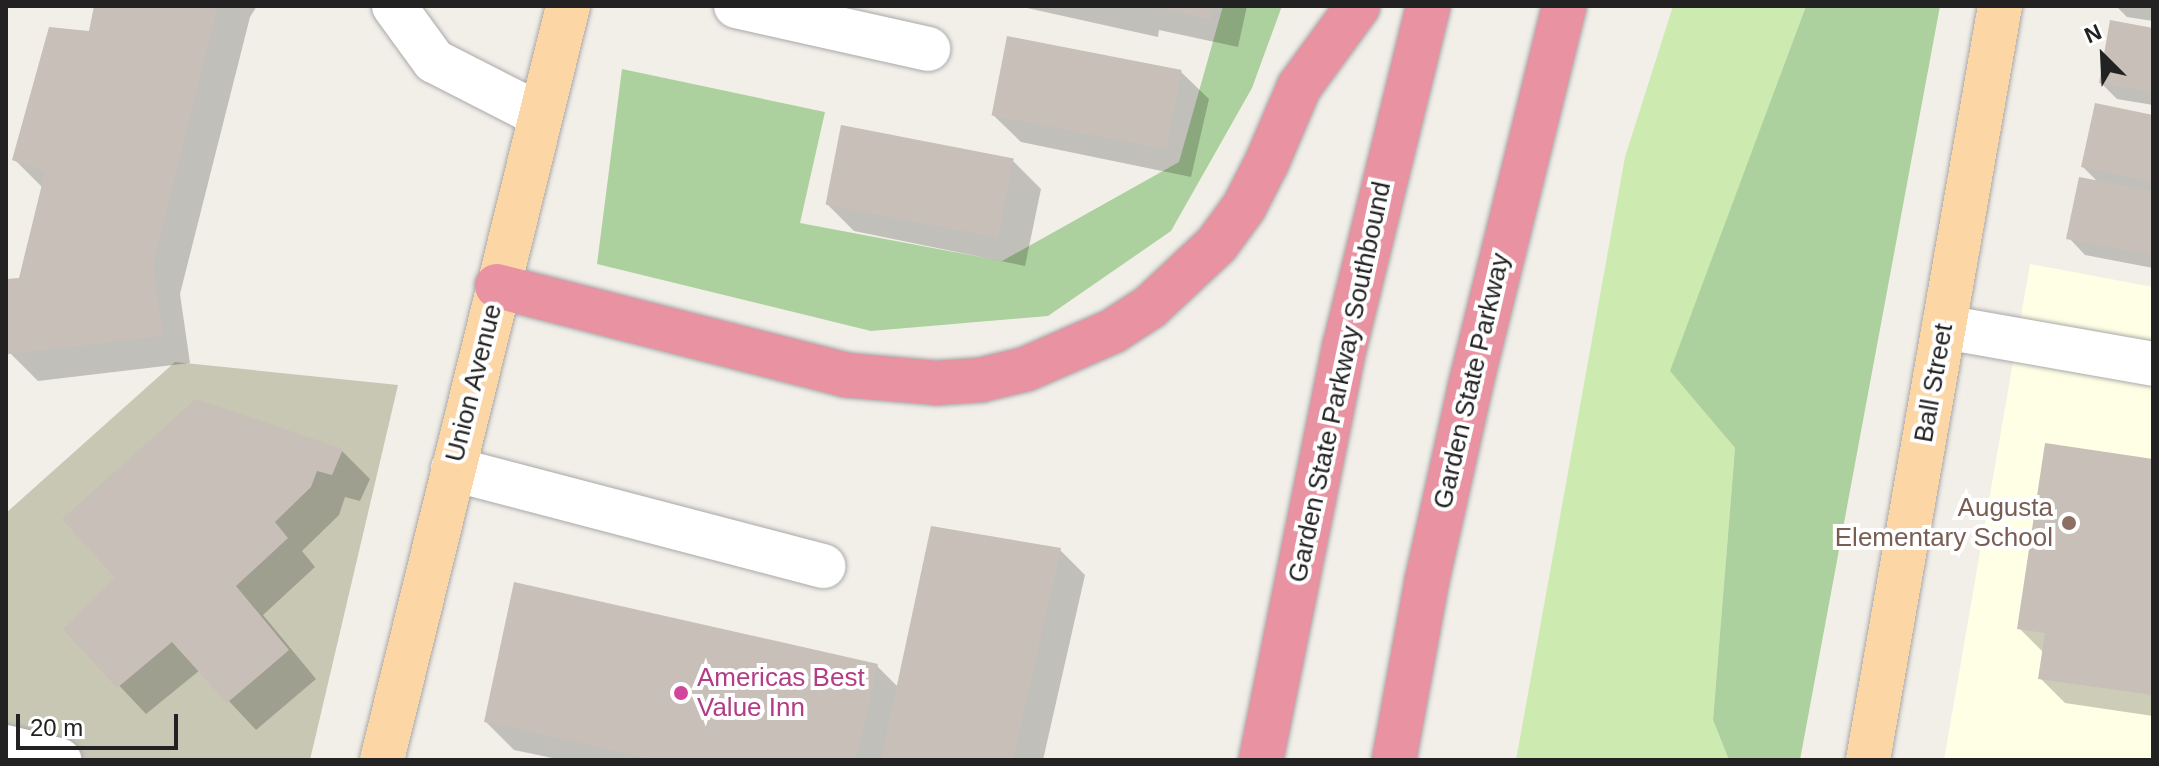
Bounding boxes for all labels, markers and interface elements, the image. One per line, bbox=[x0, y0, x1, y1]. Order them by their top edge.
north arrow bbox=[2063, 16, 2143, 96]
text: N bbox=[2081, 19, 2105, 48]
street label: Garden State Parkway Southbound bbox=[1282, 179, 1398, 585]
street label: Garden State Parkway bbox=[1427, 250, 1517, 512]
street label: Union Avenue bbox=[439, 300, 509, 466]
street label: Ball Street bbox=[1908, 321, 1960, 445]
place label: Augusta Elementary School bbox=[1835, 492, 2053, 554]
marker: Augusta Elementary School bbox=[2060, 514, 2078, 532]
place label: Americas Best Value Inn bbox=[697, 662, 865, 724]
marker: Americas Best Value Inn bbox=[672, 684, 690, 702]
scale bar bbox=[20, 698, 182, 748]
text: 20 m bbox=[30, 714, 83, 741]

